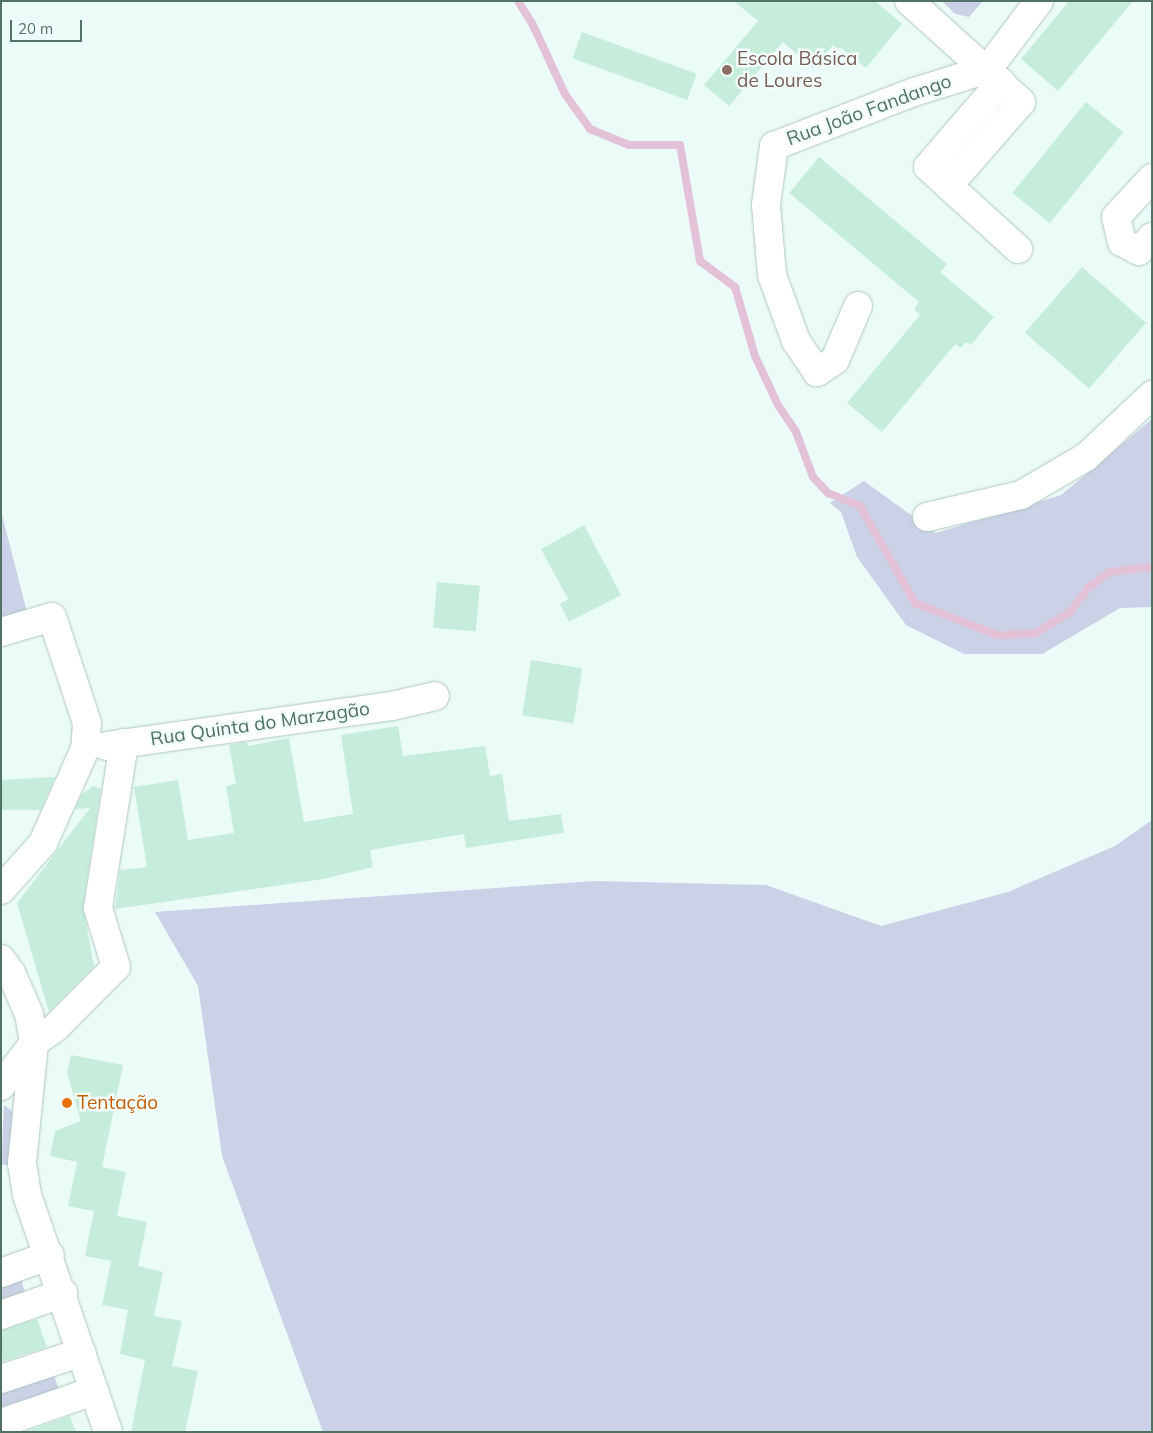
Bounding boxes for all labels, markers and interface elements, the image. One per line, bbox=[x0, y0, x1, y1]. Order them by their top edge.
scale bar bbox=[12, 10, 85, 42]
text: 20 m bbox=[18, 19, 53, 38]
place label: Escola Básica de Loures bbox=[737, 48, 857, 92]
marker: Escola Básica de Loures bbox=[721, 64, 733, 76]
street label: Rua João Fandango bbox=[783, 70, 955, 150]
street label: Rua Quinta do Marzagão bbox=[149, 697, 371, 751]
place label: Tentação bbox=[77, 1092, 158, 1114]
marker: Tentação bbox=[61, 1097, 73, 1109]

